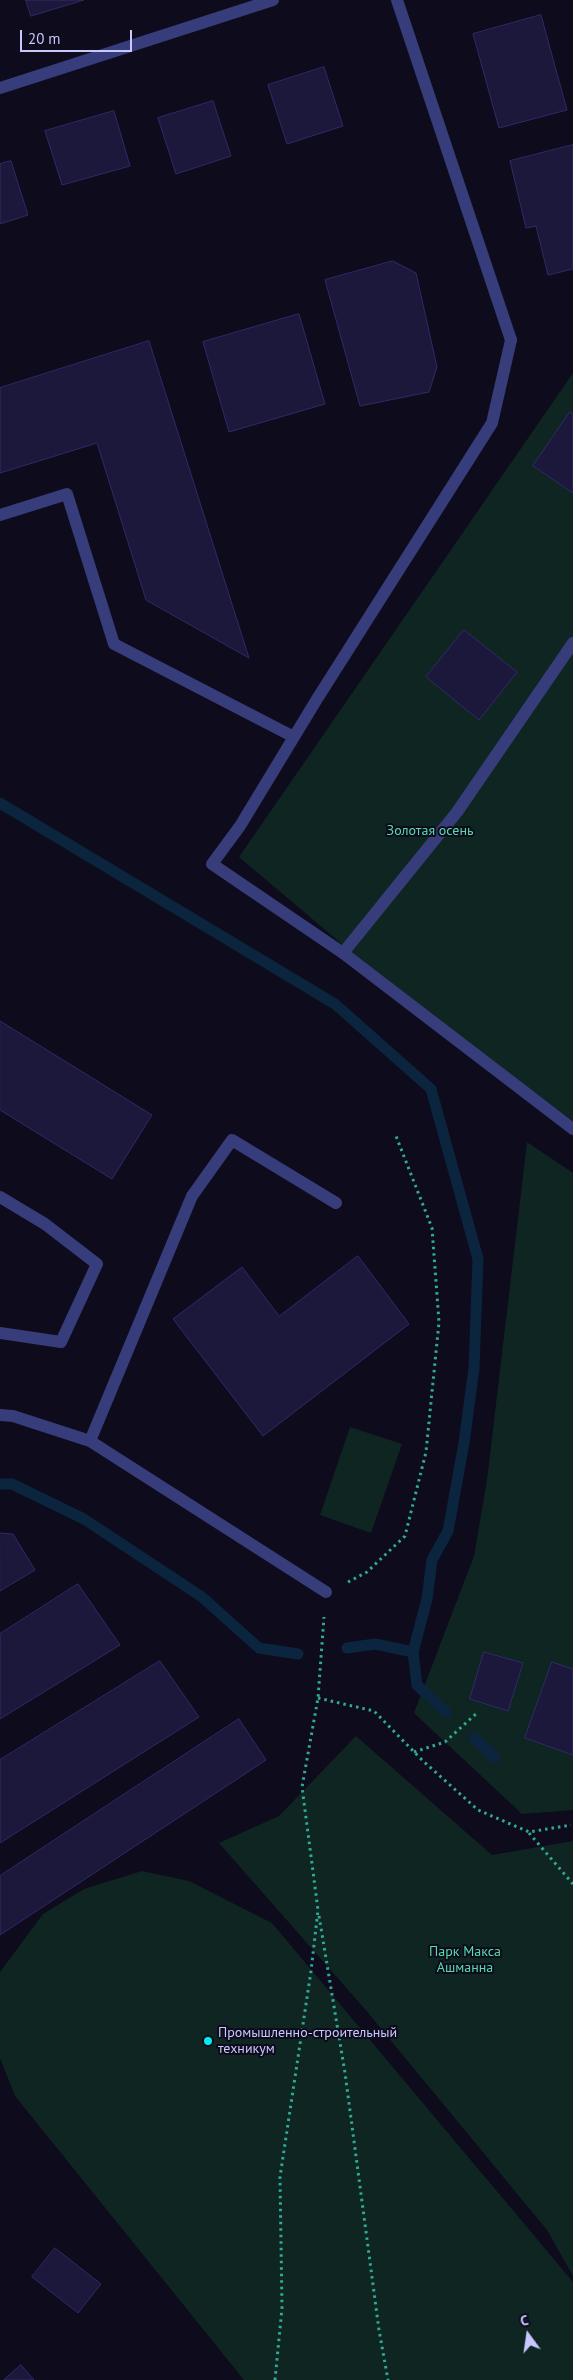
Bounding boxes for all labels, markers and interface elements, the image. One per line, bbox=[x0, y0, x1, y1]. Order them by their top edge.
scale bar bbox=[22, 20, 135, 52]
text: 20 m bbox=[28, 29, 61, 48]
park label: Золотая осень bbox=[387, 823, 473, 839]
park label: Парк Макса Ашманна bbox=[429, 1944, 501, 1976]
place label: Промышленно-строительный техникум bbox=[218, 2025, 397, 2058]
marker: Промышленно-строительный техникум bbox=[202, 2035, 214, 2047]
north arrow bbox=[503, 2310, 553, 2360]
text: С bbox=[518, 2311, 530, 2330]

